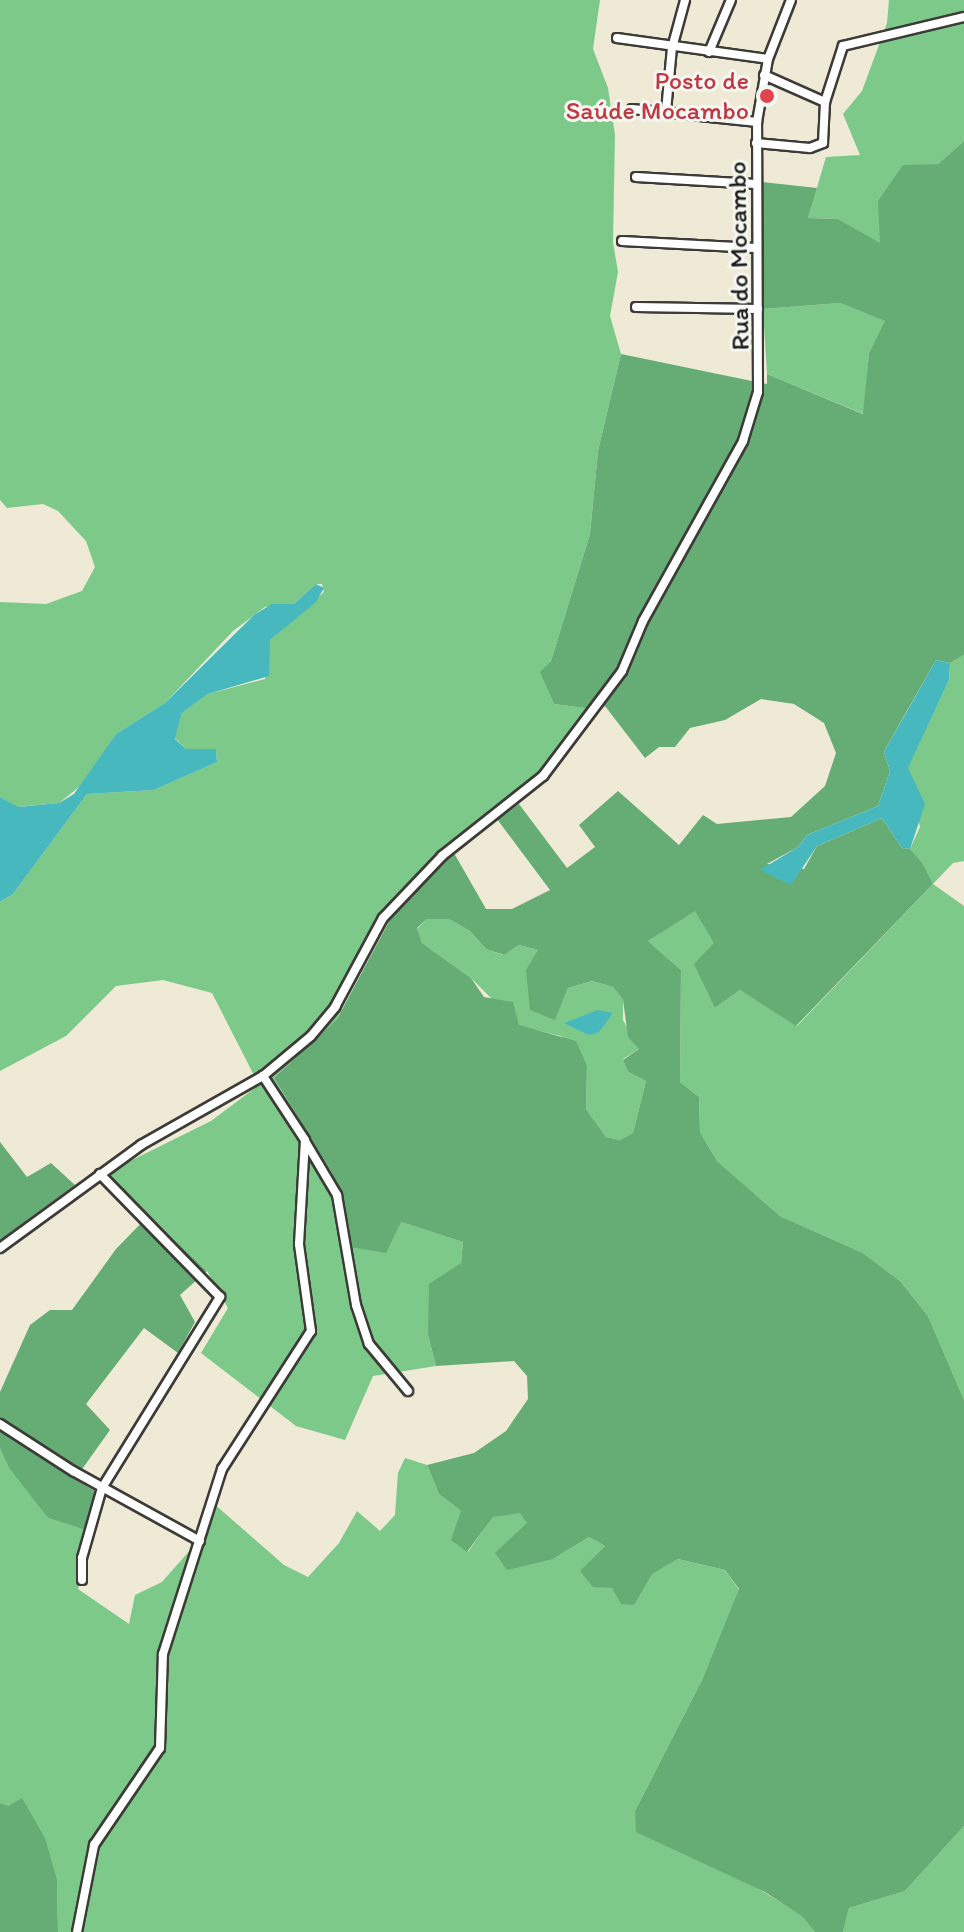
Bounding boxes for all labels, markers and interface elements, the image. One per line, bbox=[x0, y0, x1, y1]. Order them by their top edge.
place label: Posto de Saúde Mocambo bbox=[567, 65, 749, 126]
marker: Posto de Saúde Mocambo bbox=[756, 85, 778, 107]
street label: Rua do Mocambo bbox=[722, 161, 756, 351]

